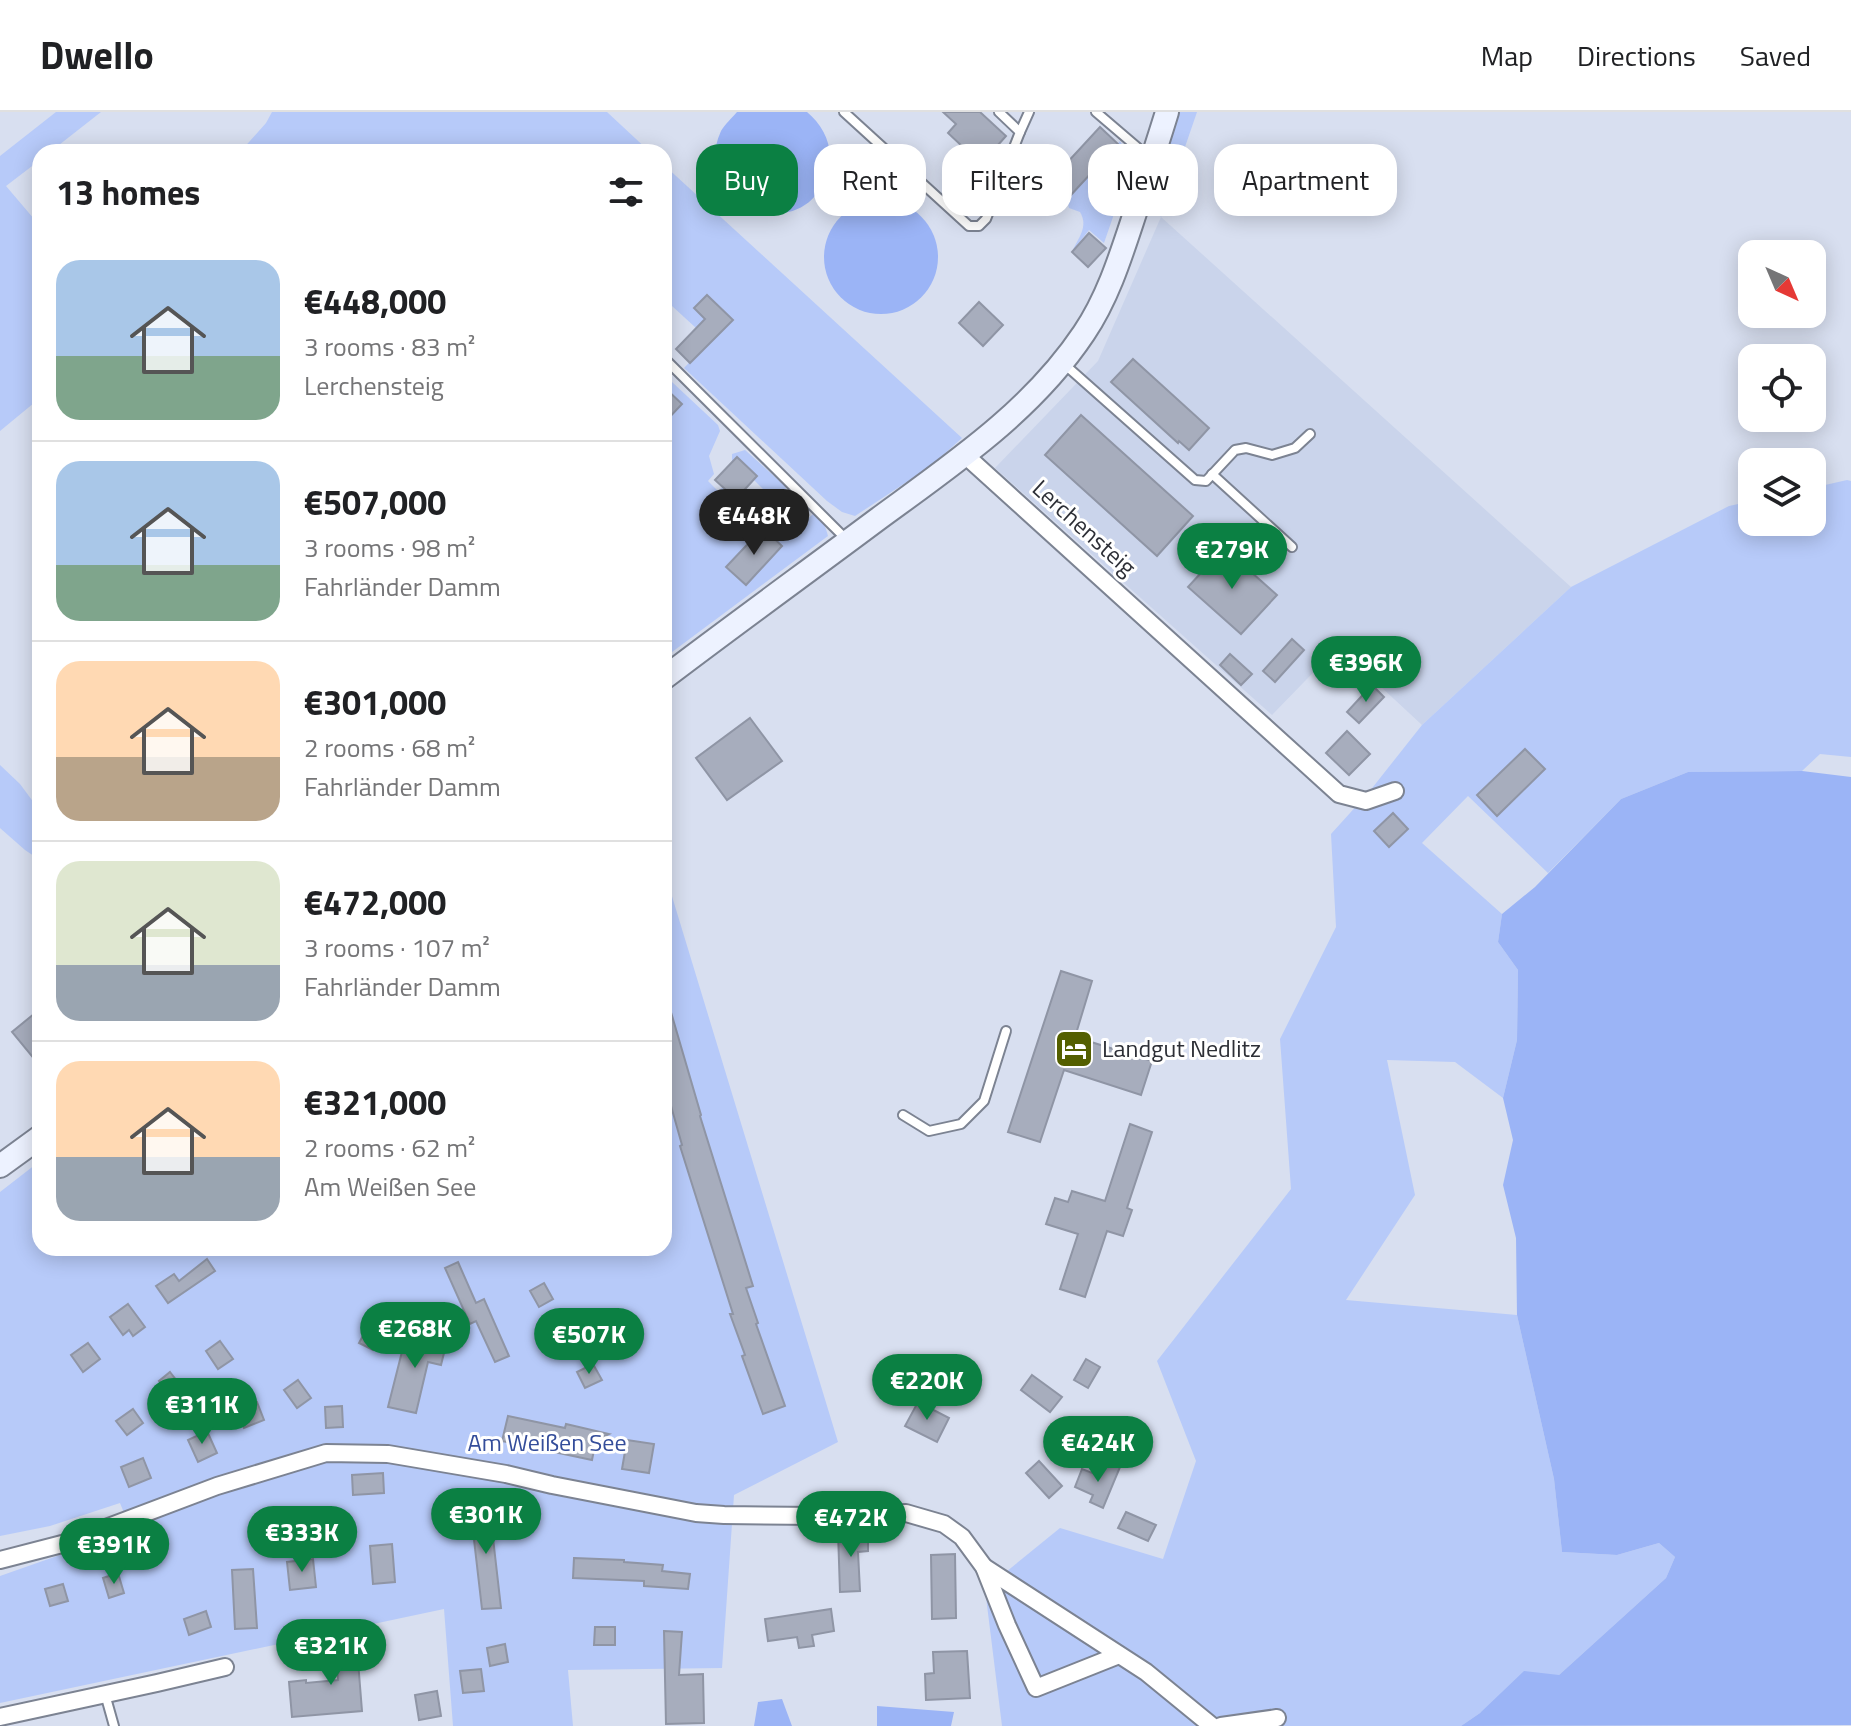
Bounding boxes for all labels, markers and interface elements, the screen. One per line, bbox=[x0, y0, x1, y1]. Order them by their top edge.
text: Dwello bbox=[40, 26, 154, 84]
text: Map bbox=[1481, 34, 1533, 77]
text: Directions bbox=[1577, 34, 1696, 77]
text: Saved bbox=[1740, 34, 1811, 77]
chip: Buy bbox=[696, 144, 798, 216]
chip: Rent bbox=[814, 144, 926, 216]
chip: Filters bbox=[942, 144, 1072, 216]
chip: New bbox=[1088, 144, 1198, 216]
chip: Apartment bbox=[1214, 144, 1397, 216]
text: 13 homes bbox=[56, 166, 200, 218]
icon: filters bbox=[604, 170, 648, 214]
north arrow bbox=[1738, 240, 1826, 328]
map controls bbox=[1738, 240, 1826, 536]
text: €448,000 bbox=[304, 275, 446, 327]
icon: home bbox=[120, 292, 216, 388]
text: 3 rooms · 83 m² bbox=[304, 327, 475, 366]
button: locate bbox=[1738, 344, 1826, 432]
text: Lerchensteig bbox=[304, 366, 444, 405]
button: layers bbox=[1738, 448, 1826, 536]
street label: Lerchensteig bbox=[1025, 471, 1145, 584]
text: €507,000 bbox=[304, 476, 446, 528]
pin: €448K bbox=[698, 489, 810, 557]
icon: home bbox=[120, 493, 216, 589]
text: €448K bbox=[717, 495, 791, 534]
pin: €279K bbox=[1176, 523, 1288, 591]
text: 3 rooms · 98 m² bbox=[304, 528, 475, 567]
text: €279K bbox=[1195, 529, 1269, 568]
text: Fahrländer Damm bbox=[304, 567, 501, 606]
pin: €396K bbox=[1310, 636, 1422, 704]
text: €396K bbox=[1329, 642, 1403, 681]
text: €301,000 bbox=[304, 676, 446, 728]
icon: home bbox=[120, 693, 216, 789]
text: 2 rooms · 68 m² bbox=[304, 728, 475, 767]
text: Fahrländer Damm bbox=[304, 767, 501, 806]
text: €472,000 bbox=[304, 876, 446, 928]
icon: home bbox=[120, 893, 216, 989]
text: 3 rooms · 107 m² bbox=[304, 928, 490, 967]
text: Fahrländer Damm bbox=[304, 967, 501, 1006]
hotel icon: Landgut Nedlitz bbox=[1053, 1028, 1095, 1070]
place label: Landgut Nedlitz bbox=[1102, 1030, 1261, 1066]
text: €321,000 bbox=[304, 1076, 446, 1128]
icon: home bbox=[120, 1093, 216, 1189]
text: 2 rooms · 62 m² bbox=[304, 1128, 475, 1167]
text: Am Weißen See bbox=[304, 1167, 476, 1206]
pin: €268K bbox=[359, 1302, 471, 1370]
text: €268K bbox=[378, 1308, 452, 1347]
pin: €507K bbox=[533, 1308, 645, 1376]
text: €507K bbox=[552, 1314, 626, 1353]
pin: €220K bbox=[871, 1354, 983, 1422]
text: €220K bbox=[890, 1360, 964, 1399]
pin: €311K bbox=[146, 1378, 258, 1446]
text: €311K bbox=[165, 1384, 239, 1423]
pin: €424K bbox=[1042, 1416, 1154, 1484]
text: €424K bbox=[1061, 1422, 1135, 1461]
park label: Am Weißen See bbox=[467, 1424, 627, 1460]
pin: €301K bbox=[430, 1488, 542, 1556]
pin: €472K bbox=[795, 1491, 907, 1559]
text: €301K bbox=[449, 1494, 523, 1533]
text: €472K bbox=[814, 1497, 888, 1536]
pin: €333K bbox=[246, 1506, 358, 1574]
text: €333K bbox=[265, 1512, 339, 1551]
pin: €391K bbox=[58, 1518, 170, 1586]
text: €391K bbox=[77, 1524, 151, 1563]
pin: €321K bbox=[275, 1619, 387, 1687]
text: €321K bbox=[294, 1625, 368, 1664]

